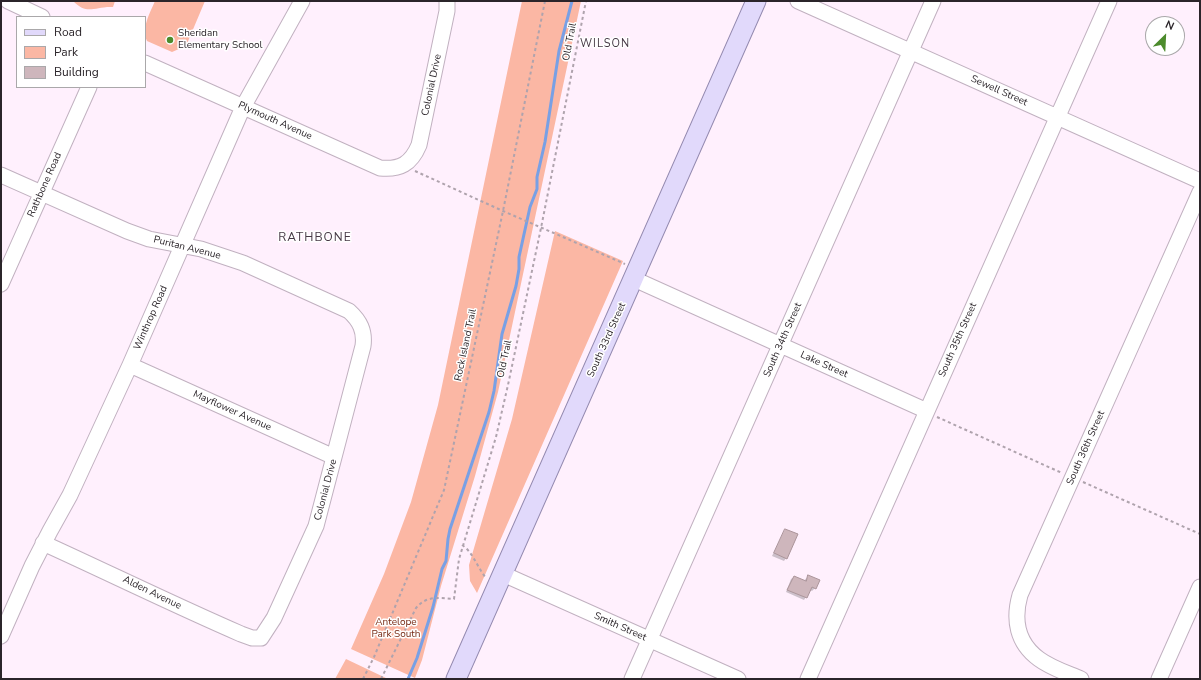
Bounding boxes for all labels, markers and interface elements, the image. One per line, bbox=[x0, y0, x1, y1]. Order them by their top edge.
legend bbox=[16, 16, 146, 88]
north arrow bbox=[1145, 16, 1185, 56]
text: N bbox=[1163, 17, 1176, 34]
street label: Old Trail bbox=[560, 22, 580, 62]
text: Road bbox=[54, 24, 82, 40]
place label: Sheridan Elementary School bbox=[178, 28, 263, 52]
marker: Sheridan Elementary School bbox=[165, 35, 175, 45]
district label: WILSON bbox=[580, 37, 630, 51]
text: Park bbox=[54, 44, 78, 60]
street label: Colonial Drive bbox=[420, 53, 444, 117]
text: Building bbox=[54, 64, 99, 80]
street label: Sewell Street bbox=[969, 73, 1029, 109]
street label: Plymouth Avenue bbox=[236, 99, 314, 143]
street label: Rathbone Road bbox=[25, 151, 65, 219]
district label: RATHBONE bbox=[278, 231, 352, 245]
street label: Puritan Avenue bbox=[152, 234, 222, 262]
street label: Winthrop Road bbox=[132, 284, 170, 352]
street label: South 33rd Street bbox=[585, 301, 629, 379]
street label: South 34th Street bbox=[761, 301, 805, 379]
street label: South 35th Street bbox=[936, 301, 980, 379]
street label: Rock Island Trail bbox=[452, 308, 480, 382]
street label: Old Trail bbox=[495, 339, 515, 379]
street label: Lake Street bbox=[798, 349, 850, 381]
street label: Mayflower Avenue bbox=[191, 388, 273, 434]
street label: South 36th Street bbox=[1064, 409, 1108, 487]
street label: Colonial Drive bbox=[312, 458, 340, 522]
street label: Alden Avenue bbox=[121, 574, 183, 612]
street label: Smith Street bbox=[592, 610, 648, 644]
park label: Antelope Park South bbox=[371, 617, 421, 640]

